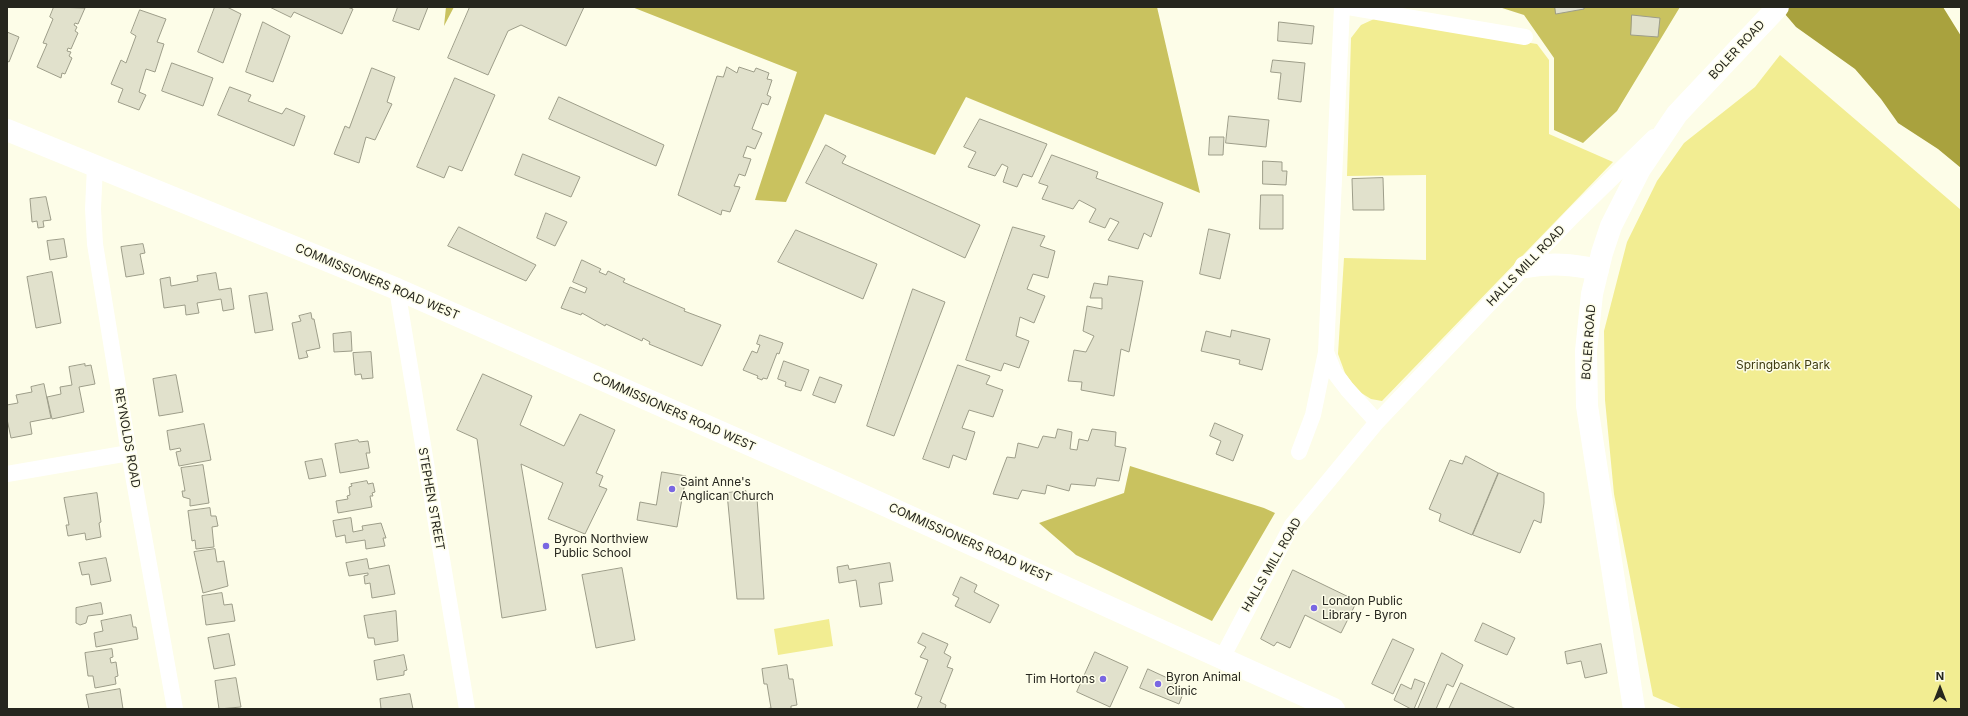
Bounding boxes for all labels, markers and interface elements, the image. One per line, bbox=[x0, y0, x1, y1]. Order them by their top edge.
street label: BOLER ROAD bbox=[1706, 17, 1768, 83]
street label: HALLS MILL ROAD bbox=[1484, 223, 1568, 309]
street label: COMMISSIONERS ROAD WEST bbox=[293, 241, 461, 323]
street label: BOLER ROAD bbox=[1579, 304, 1599, 380]
park label: Springbank Park bbox=[1736, 358, 1830, 372]
street label: COMMISSIONERS ROAD WEST bbox=[590, 369, 758, 455]
street label: REYNOLDS ROAD bbox=[111, 387, 143, 489]
street label: STEPHEN STREET bbox=[415, 446, 447, 552]
place label: Saint Anne's Anglican Church bbox=[680, 475, 774, 503]
marker: Saint Anne's Anglican Church bbox=[667, 484, 677, 494]
street label: COMMISSIONERS ROAD WEST bbox=[886, 500, 1054, 586]
street label: HALLS MILL ROAD bbox=[1239, 515, 1305, 615]
place label: Byron Northview Public School bbox=[554, 532, 649, 560]
marker: Byron Northview Public School bbox=[541, 541, 551, 551]
place label: London Public Library - Byron bbox=[1322, 594, 1407, 622]
marker: London Public Library - Byron bbox=[1309, 603, 1319, 613]
north arrow bbox=[1920, 668, 1960, 708]
text: N bbox=[1936, 669, 1944, 683]
place label: Byron Animal Clinic bbox=[1166, 670, 1241, 698]
place label: Tim Hortons bbox=[1025, 672, 1095, 686]
marker: Tim Hortons bbox=[1098, 674, 1108, 684]
marker: Byron Animal Clinic bbox=[1153, 679, 1163, 689]

